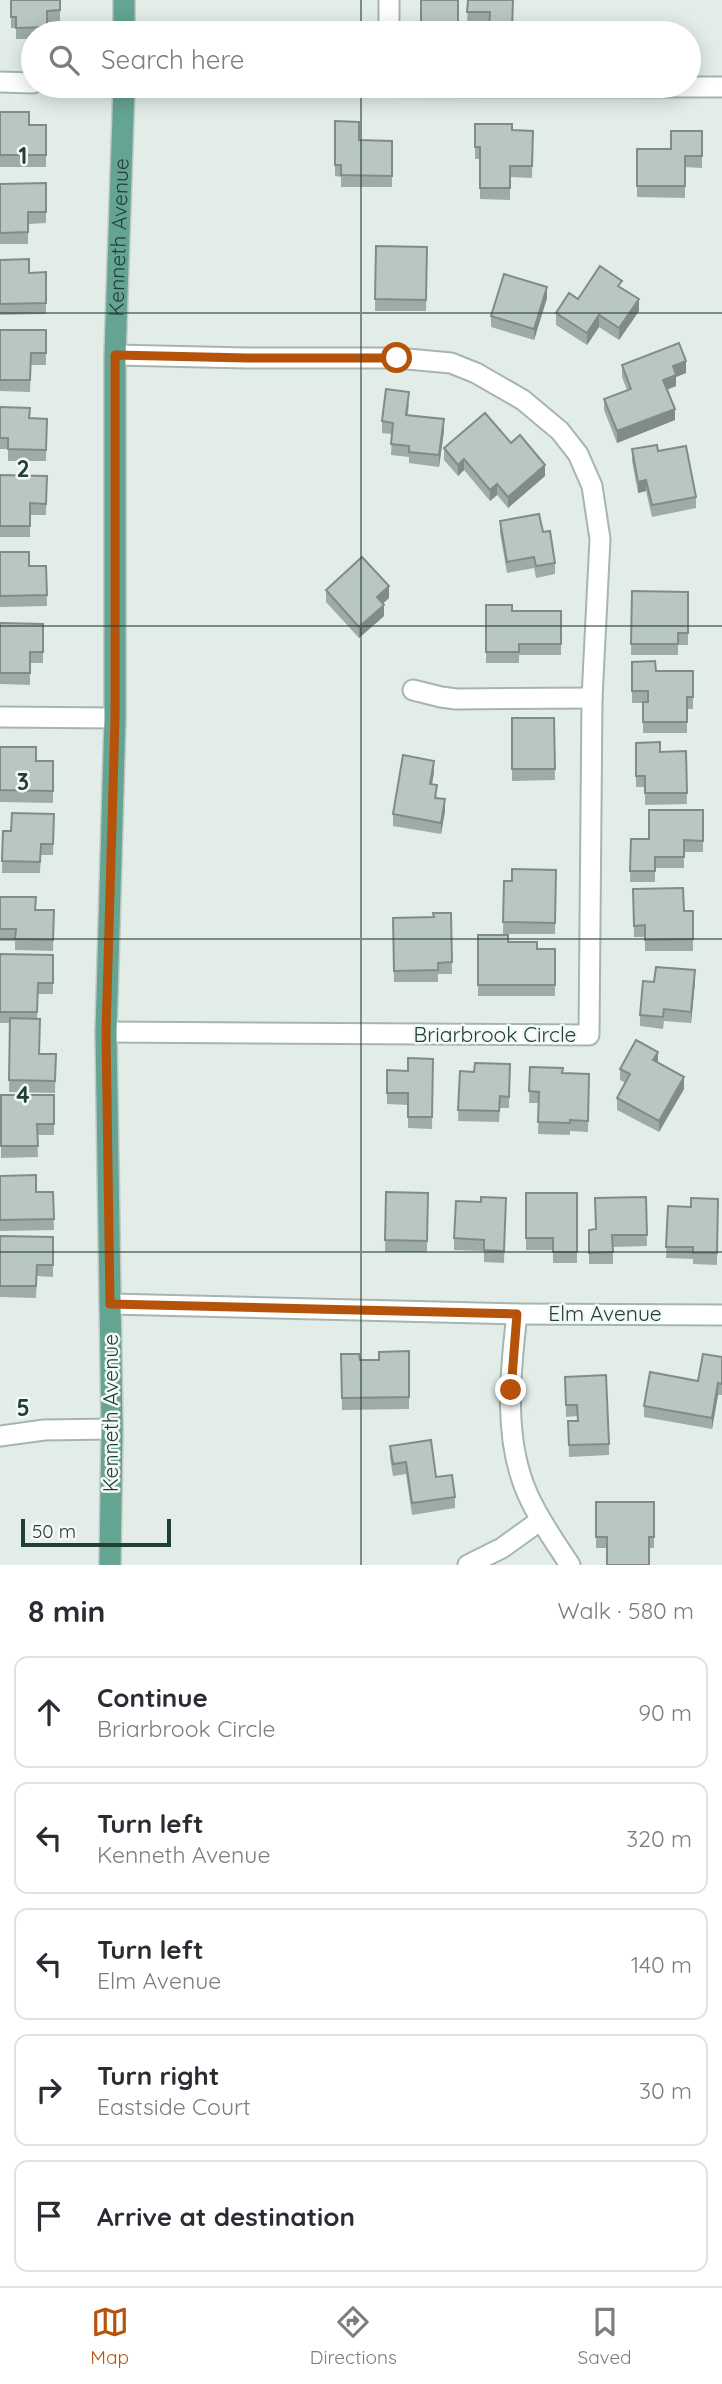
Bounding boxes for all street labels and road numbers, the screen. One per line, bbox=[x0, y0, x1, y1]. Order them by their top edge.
street label: Kenneth Avenue bbox=[102, 158, 134, 317]
street label: Briarbrook Circle bbox=[414, 1021, 576, 1047]
street label: Elm Avenue bbox=[548, 1300, 662, 1326]
street label: Kenneth Avenue bbox=[97, 1334, 123, 1492]

